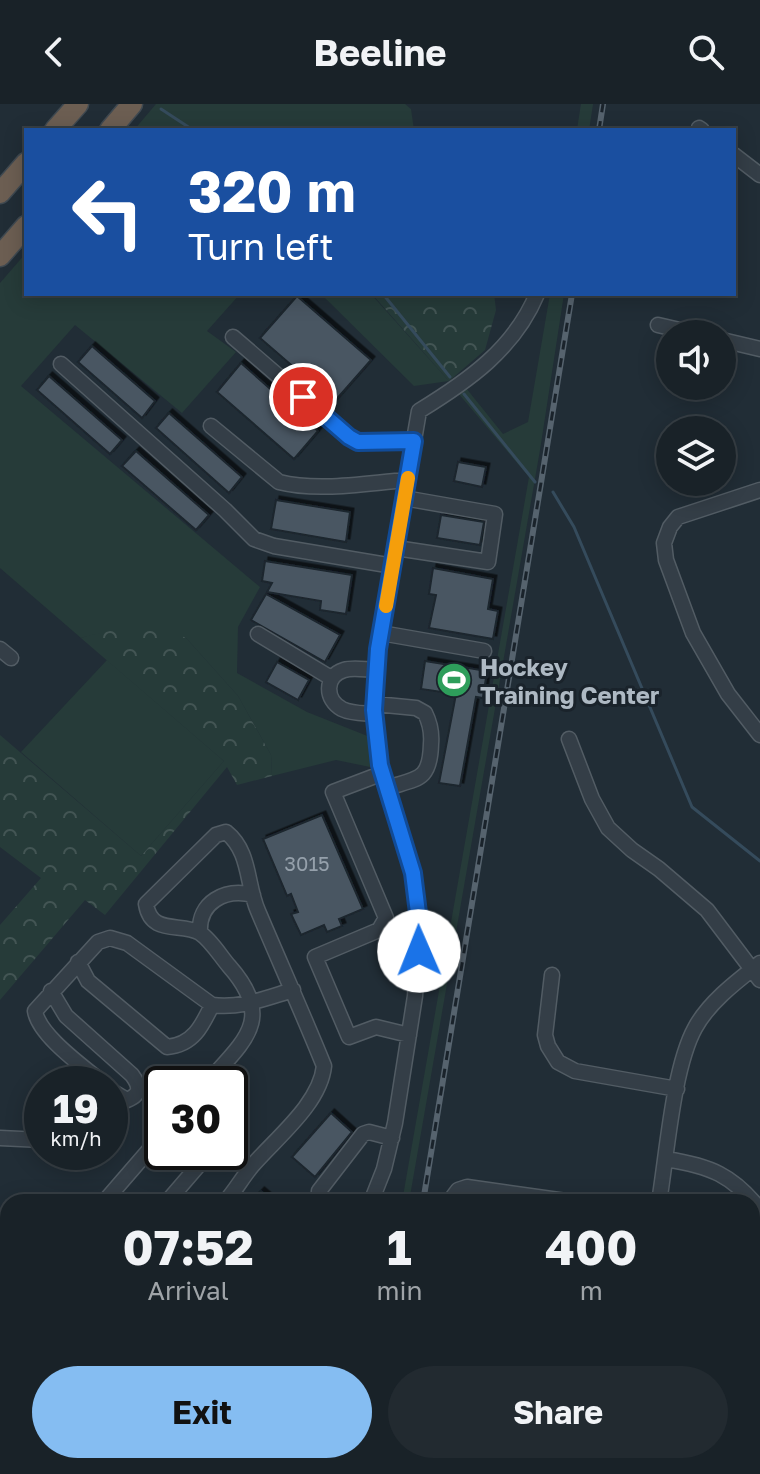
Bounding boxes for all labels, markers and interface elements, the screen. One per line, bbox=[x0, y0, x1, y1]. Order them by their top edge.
icon: back bbox=[32, 30, 76, 74]
icon: search bbox=[684, 30, 728, 74]
text: Beeline bbox=[314, 31, 446, 74]
text: 320 m bbox=[188, 157, 356, 224]
icon: left bbox=[56, 160, 160, 264]
text: Turn left bbox=[188, 225, 334, 268]
map controls bbox=[656, 320, 736, 496]
button: sound bbox=[656, 320, 736, 400]
pin bbox=[269, 363, 337, 431]
icon: arrive bbox=[281, 375, 325, 419]
button: layers bbox=[656, 416, 736, 496]
place label: Hockey Training Center bbox=[480, 652, 659, 709]
sports icon: Hockey Training Center bbox=[435, 661, 473, 699]
house number: 3015 bbox=[284, 851, 330, 875]
position arrow bbox=[377, 909, 461, 993]
speed limit sign: 30 bbox=[144, 1066, 248, 1170]
text: 19 bbox=[53, 1084, 99, 1132]
text: km/h bbox=[51, 1126, 101, 1150]
text: 07:52 bbox=[123, 1218, 254, 1276]
text: 1 bbox=[387, 1218, 412, 1276]
text: 400 bbox=[545, 1218, 637, 1276]
text: Arrival bbox=[147, 1275, 229, 1306]
text: min bbox=[376, 1275, 422, 1306]
text: m bbox=[580, 1275, 603, 1306]
button: Exit bbox=[32, 1366, 372, 1458]
button: Share bbox=[388, 1366, 728, 1458]

